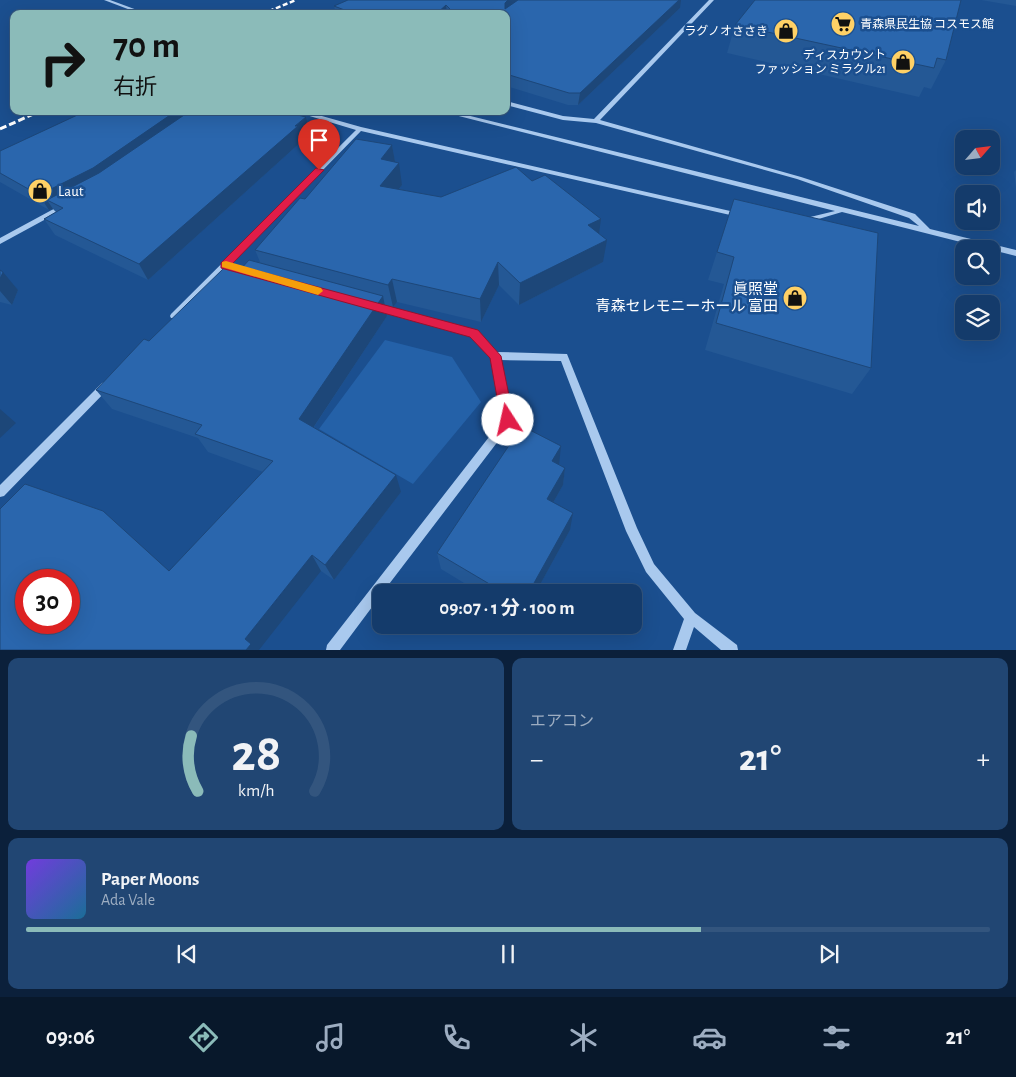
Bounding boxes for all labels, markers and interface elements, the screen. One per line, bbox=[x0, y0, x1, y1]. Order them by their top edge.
supermarket icon: 青森県民生協 コスモス館 bbox=[830, 11, 856, 37]
place label: 青森県民生協 コスモス館 bbox=[860, 17, 994, 30]
shop icon: ラグノオささき bbox=[773, 18, 799, 44]
place label: ラグノオささき bbox=[684, 24, 768, 37]
text: 70 m bbox=[113, 29, 180, 64]
icon: right bbox=[30, 30, 95, 95]
place label: ディスカウント ファッション ミラクル21 bbox=[755, 48, 886, 75]
shop icon: ディスカウント ファッション ミラクル21 bbox=[890, 49, 916, 75]
text: 右折 bbox=[113, 76, 157, 98]
pin bbox=[298, 119, 340, 170]
icon: arrive bbox=[305, 126, 333, 154]
north arrow bbox=[955, 130, 1000, 175]
map controls bbox=[955, 130, 1000, 340]
shop icon: Laut bbox=[27, 178, 53, 204]
place label: Laut bbox=[58, 184, 84, 199]
button: sound bbox=[955, 185, 1000, 230]
button: search bbox=[955, 240, 1000, 285]
place label: 眞照堂 青森セレモニーホール 富田 bbox=[596, 281, 778, 314]
shop icon: 眞照堂 青森セレモニーホール 富田 bbox=[782, 285, 808, 311]
button: layers bbox=[955, 295, 1000, 340]
position arrow bbox=[481, 393, 533, 445]
speed limit sign: 30 bbox=[15, 569, 80, 634]
text: 09:07 · 1 分 · 100 m bbox=[439, 599, 575, 618]
text: エアコン bbox=[530, 713, 594, 729]
text: 28 bbox=[231, 728, 281, 780]
text: 21° bbox=[739, 740, 781, 778]
text: − bbox=[530, 746, 543, 774]
text: + bbox=[977, 746, 990, 774]
text: km/h bbox=[238, 782, 274, 800]
text: Paper Moons bbox=[101, 870, 199, 889]
text: Ada Vale bbox=[101, 892, 155, 908]
icon: previous bbox=[173, 940, 201, 968]
icon: pause bbox=[494, 940, 522, 968]
icon: next bbox=[815, 940, 843, 968]
icon: directions bbox=[186, 1020, 221, 1055]
icon: music bbox=[313, 1020, 348, 1055]
icon: phone bbox=[439, 1020, 474, 1055]
icon: climate bbox=[566, 1020, 601, 1055]
icon: car bbox=[692, 1020, 727, 1055]
icon: filters bbox=[819, 1020, 854, 1055]
text: 09:06 bbox=[46, 1026, 95, 1048]
text: 21° bbox=[945, 1026, 970, 1048]

